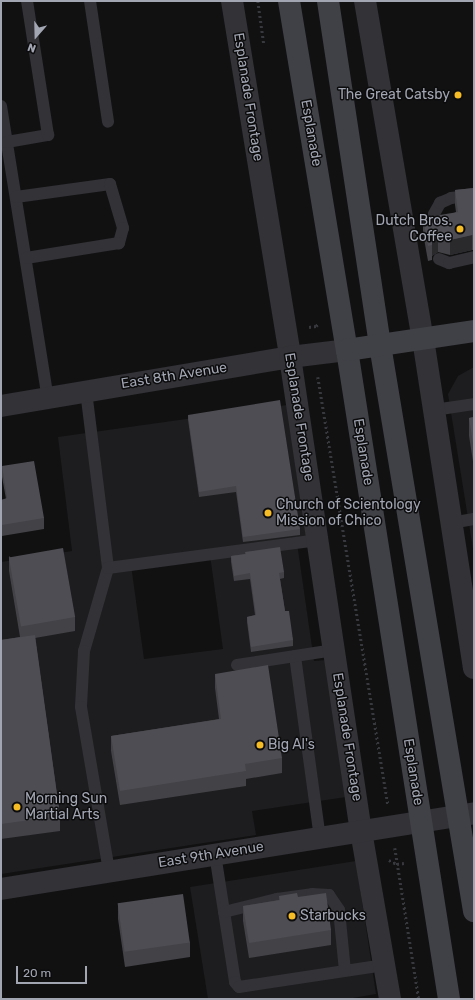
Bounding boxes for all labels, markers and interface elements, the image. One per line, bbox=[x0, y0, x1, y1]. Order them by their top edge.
north arrow bbox=[16, 16, 56, 56]
street label: Esplanade Frontage bbox=[230, 32, 266, 162]
text: N bbox=[26, 40, 38, 55]
place label: The Great Catsby bbox=[338, 87, 450, 103]
marker: The Great Catsby bbox=[453, 90, 463, 100]
street label: Esplanade bbox=[297, 98, 325, 168]
place label: Dutch Bros. Coffee bbox=[376, 213, 452, 246]
marker: Dutch Bros. Coffee bbox=[455, 224, 465, 234]
street label: Esplanade Frontage bbox=[281, 352, 317, 482]
street label: East 8th Avenue bbox=[120, 359, 228, 393]
street label: Esplanade bbox=[349, 417, 377, 487]
place label: Church of Scientology Mission of Chico bbox=[276, 497, 421, 530]
marker: Church of Scientology Mission of Chico bbox=[263, 508, 273, 518]
street label: Esplanade Frontage bbox=[329, 672, 365, 802]
place label: Big Al's bbox=[268, 737, 315, 753]
street label: Esplanade bbox=[399, 737, 427, 807]
marker: Big Al's bbox=[255, 740, 265, 750]
place label: Morning Sun Martial Arts bbox=[25, 791, 107, 824]
marker: Morning Sun Martial Arts bbox=[12, 802, 22, 812]
street label: East 9th Avenue bbox=[157, 838, 265, 872]
place label: Starbucks bbox=[300, 908, 366, 924]
marker: Starbucks bbox=[287, 911, 297, 921]
scale bar bbox=[18, 958, 89, 984]
text: 20 m bbox=[23, 966, 51, 980]

